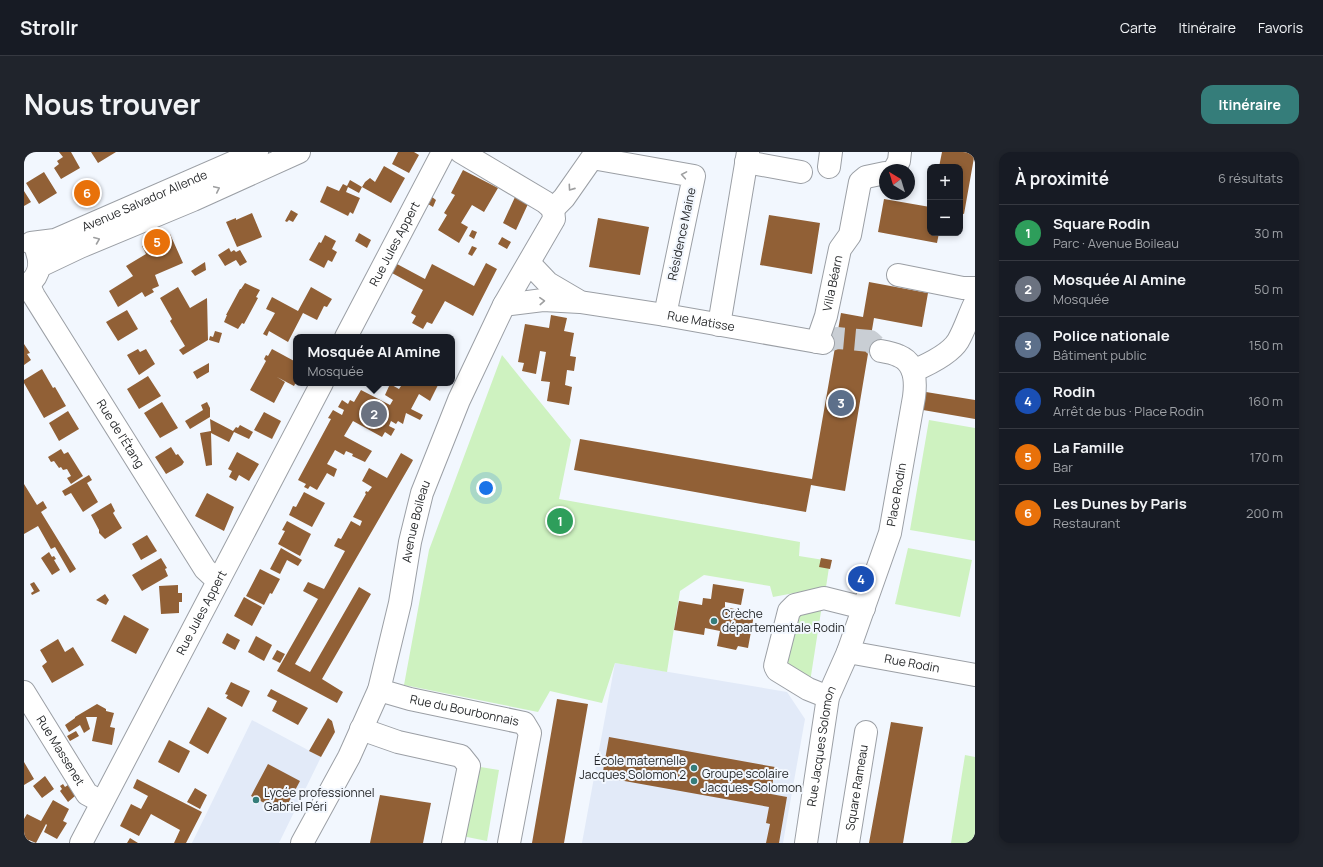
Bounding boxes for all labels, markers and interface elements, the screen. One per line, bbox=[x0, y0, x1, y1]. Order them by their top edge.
text: Strollr bbox=[20, 15, 78, 41]
text: Carte bbox=[1120, 18, 1156, 37]
text: Itinéraire bbox=[1178, 18, 1236, 37]
text: Favoris bbox=[1258, 18, 1303, 37]
text: Nous trouver bbox=[24, 85, 200, 123]
button: Itinéraire bbox=[1201, 85, 1299, 124]
north arrow bbox=[879, 164, 915, 200]
map controls bbox=[927, 164, 963, 236]
button: + bbox=[927, 164, 963, 200]
street label: Avenue Salvador Allende bbox=[79, 166, 210, 235]
text: À proximité bbox=[1015, 167, 1109, 190]
text: 6 résultats bbox=[1218, 169, 1283, 187]
one-way arrow bbox=[681, 171, 687, 179]
pin: 6 bbox=[74, 178, 100, 208]
one-way arrow bbox=[568, 184, 576, 191]
one-way arrow bbox=[212, 186, 220, 194]
street label: Résidence Maine bbox=[663, 186, 700, 282]
street label: Rue Jules Appert bbox=[365, 198, 424, 289]
button: − bbox=[927, 200, 963, 236]
text: Square Rodin bbox=[1053, 213, 1150, 234]
text: 1 bbox=[1025, 224, 1031, 242]
text: 30 m bbox=[1254, 224, 1283, 242]
pin: 5 bbox=[144, 227, 170, 257]
text: Parc · Avenue Boileau bbox=[1053, 234, 1179, 252]
one-way arrow bbox=[93, 236, 100, 244]
street label: Villa Béarn bbox=[818, 254, 847, 313]
text: Mosquée Al Amine bbox=[1053, 269, 1186, 290]
text: 2 bbox=[1024, 280, 1032, 298]
text: 50 m bbox=[1254, 280, 1283, 298]
text: Mosquée bbox=[1053, 290, 1109, 308]
one-way arrow bbox=[539, 296, 545, 305]
street label: Rue Matisse bbox=[666, 307, 736, 335]
text: Police nationale bbox=[1053, 325, 1170, 346]
popup bbox=[293, 334, 455, 386]
text: 3 bbox=[1024, 336, 1032, 354]
text: 150 m bbox=[1249, 336, 1283, 354]
text: Mosquée Al Amine bbox=[307, 341, 441, 362]
text: Bâtiment public bbox=[1053, 346, 1147, 364]
text: Mosquée bbox=[307, 362, 363, 380]
text: Rodin bbox=[1053, 381, 1095, 402]
pin: 3 bbox=[828, 388, 854, 418]
text: 4 bbox=[1024, 392, 1032, 410]
text: 160 m bbox=[1248, 392, 1283, 410]
street label: Rue de l'Étang bbox=[93, 396, 149, 471]
pin: 2 bbox=[361, 399, 387, 429]
text: Arrêt de bus · Place Rodin bbox=[1053, 402, 1204, 420]
text: La Famille bbox=[1053, 437, 1124, 458]
text: 5 bbox=[1024, 448, 1032, 466]
text: 170 m bbox=[1250, 448, 1283, 466]
text: Bar bbox=[1053, 458, 1073, 476]
street label: Place Rodin bbox=[882, 461, 910, 528]
street label: Avenue Boileau bbox=[398, 478, 434, 564]
your location bbox=[476, 478, 496, 498]
text: Les Dunes by Paris bbox=[1053, 493, 1187, 514]
text: 6 bbox=[1024, 504, 1032, 522]
text: 200 m bbox=[1246, 504, 1283, 522]
pin: 1 bbox=[547, 506, 573, 536]
text: Restaurant bbox=[1053, 514, 1120, 532]
pin: 4 bbox=[848, 564, 874, 594]
street label: Rue Jules Appert bbox=[172, 567, 231, 658]
place label: Crèche départementale Rodin bbox=[722, 605, 845, 636]
marker: Crèche départementale Rodin bbox=[709, 616, 719, 626]
street label: Rue Rodin bbox=[883, 650, 941, 676]
street label: Rue Jacques Solomon bbox=[803, 683, 840, 808]
street label: Rue du Bourbonnais bbox=[409, 690, 521, 730]
street label: Rue Massenet bbox=[33, 712, 89, 789]
street label: Square Rameau bbox=[841, 743, 872, 832]
place label: École maternelle Jacques Solomon 2 bbox=[579, 752, 686, 783]
marker: École maternelle Jacques Solomon 2 bbox=[689, 763, 699, 773]
place label: Groupe scolaire Jacques-Solomon bbox=[702, 765, 802, 796]
marker: Groupe scolaire Jacques-Solomon bbox=[689, 776, 699, 786]
place label: Lycée professionnel Gabriel Péri bbox=[264, 784, 375, 815]
marker: Lycée professionnel Gabriel Péri bbox=[251, 795, 261, 805]

